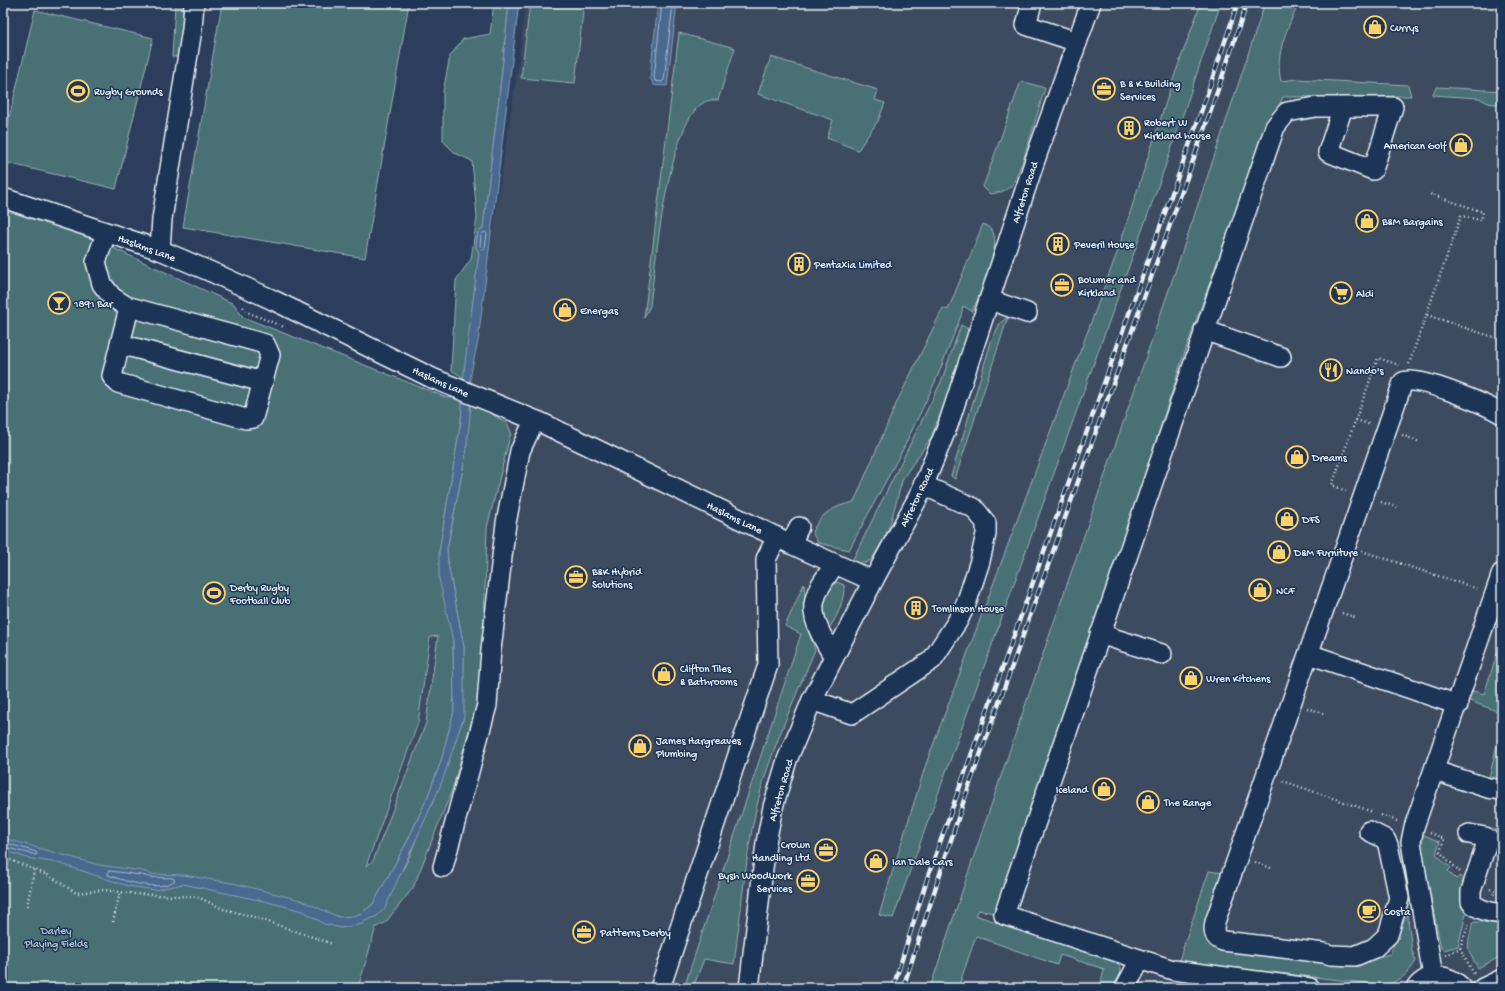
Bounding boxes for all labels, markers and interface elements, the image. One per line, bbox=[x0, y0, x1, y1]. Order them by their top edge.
shop icon: Currys bbox=[1362, 14, 1388, 40]
place label: Currys bbox=[1390, 23, 1419, 35]
office icon: B & K Building Services bbox=[1091, 76, 1117, 102]
sports icon: Rugby Grounds bbox=[65, 78, 91, 104]
place label: B & K Building Services bbox=[1119, 79, 1180, 104]
place label: Rugby Grounds bbox=[94, 87, 163, 99]
building icon: Robert W Kirkland house bbox=[1116, 115, 1142, 141]
place label: Robert W Kirkland house bbox=[1144, 118, 1211, 143]
shop icon: American Golf bbox=[1448, 132, 1474, 158]
place label: American Golf bbox=[1384, 140, 1448, 153]
street label: Alfreton Road bbox=[1009, 159, 1042, 225]
shop icon: B&M Bargains bbox=[1354, 208, 1380, 234]
place label: B&M Bargains bbox=[1381, 217, 1444, 229]
building icon: Peveril House bbox=[1045, 231, 1071, 257]
street label: Haslams Lane bbox=[116, 233, 177, 265]
place label: Peveril House bbox=[1073, 240, 1135, 252]
building icon: Pentaxia Limited bbox=[786, 251, 812, 277]
place label: Pentaxia Limited bbox=[813, 260, 893, 272]
office icon: Bowmer and Kirkland bbox=[1049, 272, 1075, 298]
place label: Bowmer and Kirkland bbox=[1077, 275, 1137, 300]
supermarket icon: Aldi bbox=[1328, 280, 1354, 306]
place label: Aldi bbox=[1356, 289, 1374, 301]
bar icon: 1891 Bar bbox=[46, 290, 72, 316]
shop icon: Energas bbox=[552, 297, 578, 323]
place label: 1891 Bar bbox=[73, 299, 114, 311]
place label: Energas bbox=[580, 306, 619, 318]
restaurant icon: Nando's bbox=[1318, 357, 1344, 383]
street label: Haslams Lane bbox=[410, 365, 471, 401]
place label: Nando's bbox=[1346, 366, 1384, 378]
shop icon: Dreams bbox=[1284, 444, 1310, 470]
place label: Dreams bbox=[1311, 453, 1348, 465]
street label: Alfreton Road bbox=[897, 465, 938, 529]
street label: Haslams Lane bbox=[704, 500, 764, 538]
shop icon: DFS bbox=[1274, 506, 1300, 532]
place label: DFS bbox=[1301, 515, 1321, 527]
shop icon: D&M Furniture bbox=[1266, 539, 1292, 565]
place label: D&M Furniture bbox=[1293, 548, 1358, 560]
office icon: B&K Hybrid Solutions bbox=[563, 564, 589, 590]
place label: B&K Hybrid Solutions bbox=[591, 567, 643, 592]
shop icon: NCF bbox=[1247, 577, 1273, 603]
sports icon: Derby Rugby Football Club bbox=[201, 580, 227, 606]
place label: Derby Rugby Football Club bbox=[229, 583, 290, 608]
place label: NCF bbox=[1276, 586, 1296, 598]
building icon: Tomlinson House bbox=[903, 595, 929, 621]
place label: Tomlinson House bbox=[931, 604, 1005, 616]
shop icon: Clifton Tiles & Bathrooms bbox=[651, 661, 677, 687]
place label: Clifton Tiles & Bathrooms bbox=[680, 663, 738, 689]
shop icon: Wren Kitchens bbox=[1178, 665, 1204, 691]
place label: Wren Kitchens bbox=[1206, 674, 1271, 686]
shop icon: James Hargreaves Plumbing bbox=[627, 733, 653, 759]
place label: James Hargreaves Plumbing bbox=[655, 736, 742, 761]
street label: Alfreton Road bbox=[766, 756, 797, 823]
shop icon: Iceland bbox=[1091, 776, 1117, 802]
place label: Iceland bbox=[1056, 785, 1090, 797]
shop icon: The Range bbox=[1135, 789, 1161, 815]
place label: The Range bbox=[1163, 798, 1212, 810]
office icon: Crown Handling Ltd bbox=[813, 837, 839, 863]
place label: Crown Handling Ltd bbox=[752, 840, 812, 865]
shop icon: Ian Dale Cars bbox=[863, 848, 889, 874]
place label: Ian Dale Cars bbox=[892, 857, 954, 869]
office icon: Bysh Woodwork Services bbox=[795, 868, 821, 894]
place label: Bysh Woodwork Services bbox=[717, 871, 793, 896]
cafe icon: Costa bbox=[1356, 898, 1382, 924]
place label: Costa bbox=[1384, 907, 1411, 919]
office icon: Patterns Derby bbox=[571, 919, 597, 945]
park label: Darley Playing Fields bbox=[23, 926, 88, 951]
place label: Patterns Derby bbox=[599, 928, 671, 940]

